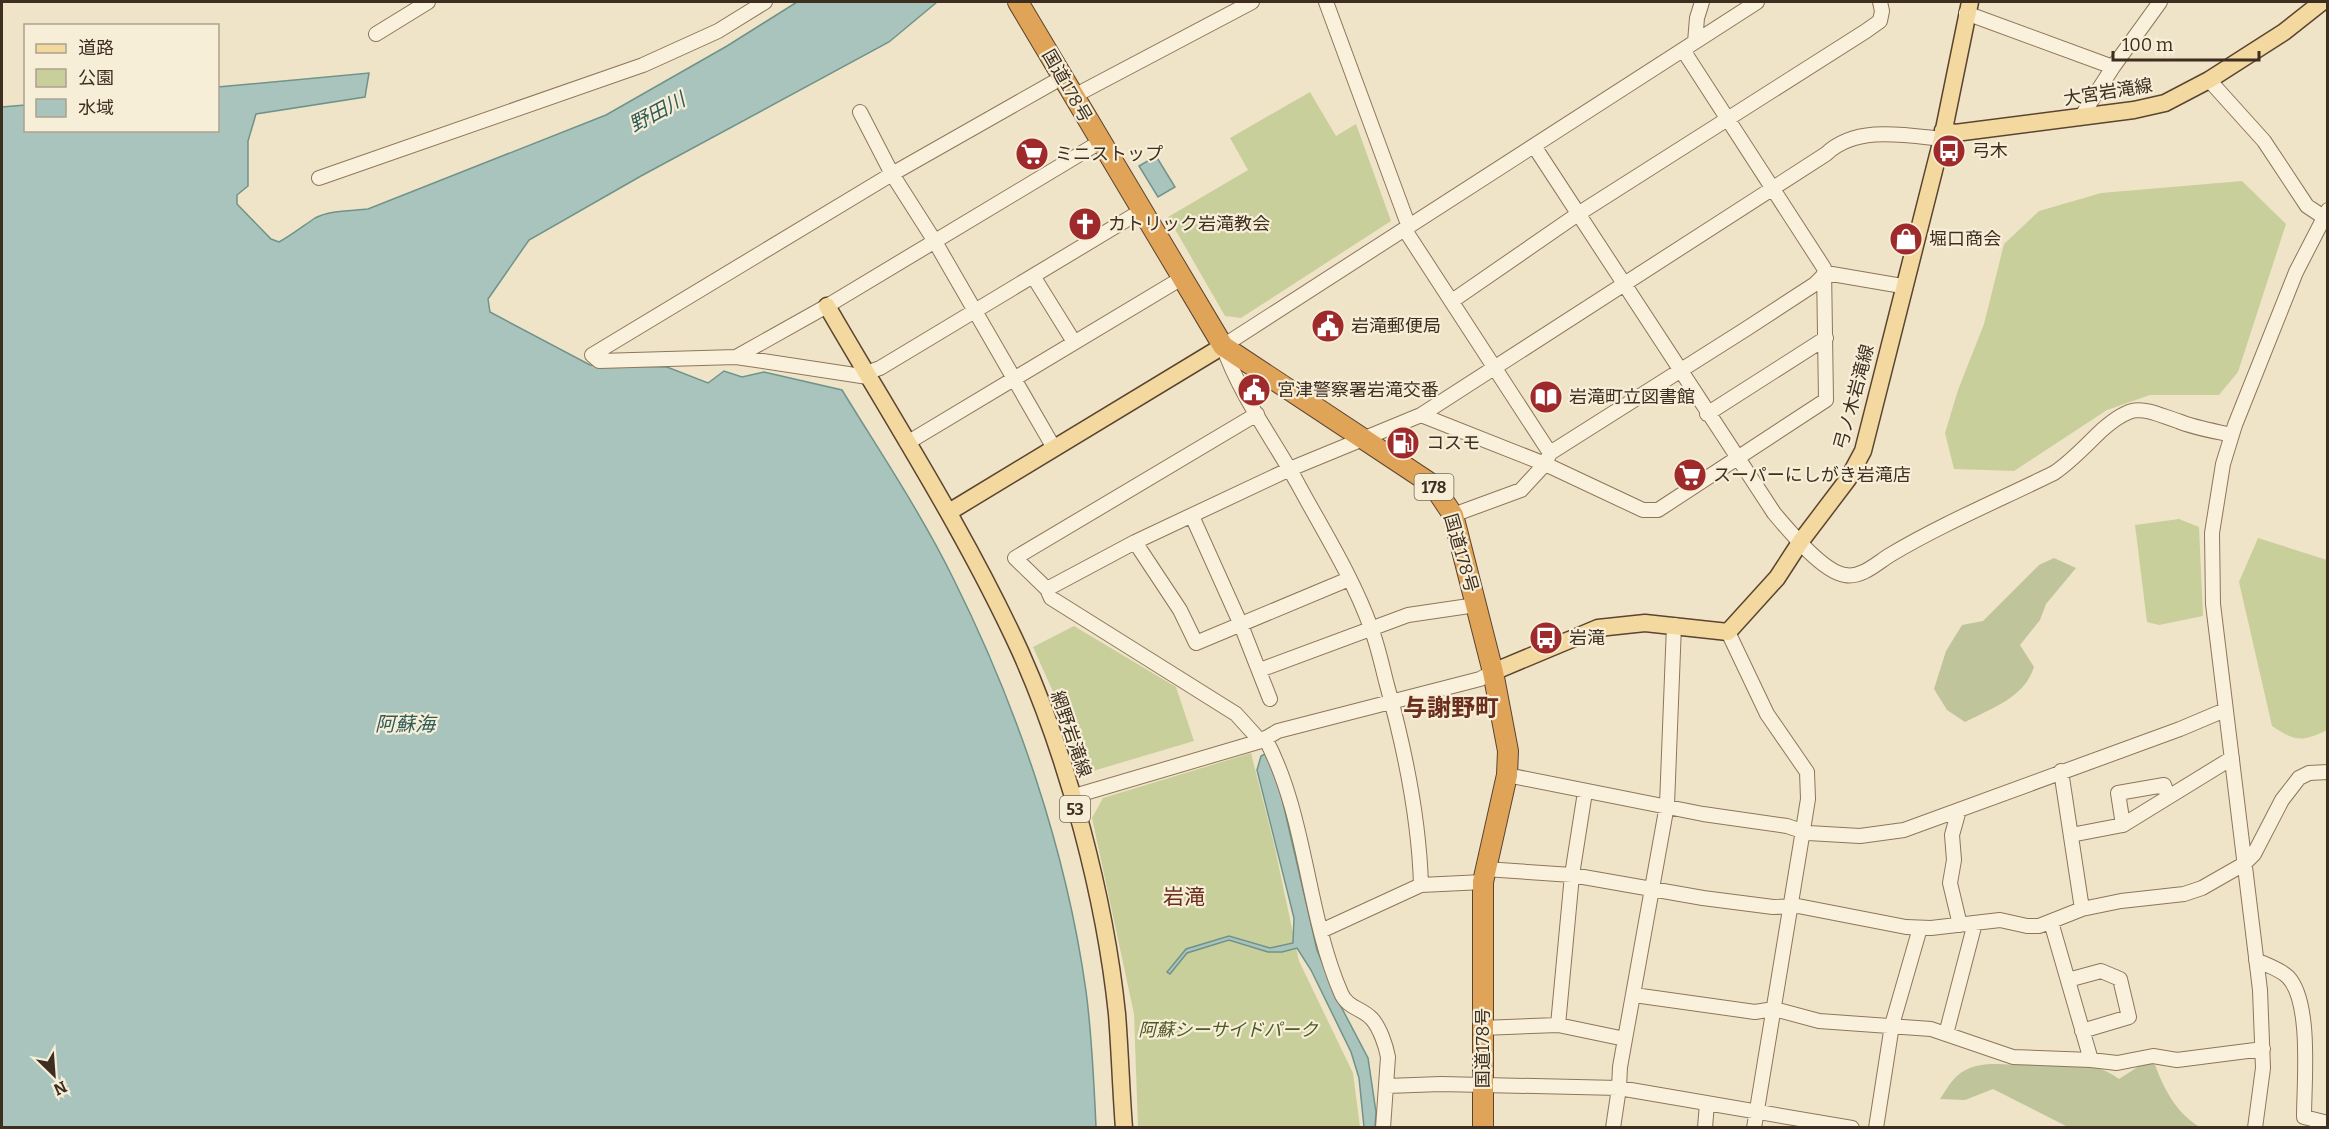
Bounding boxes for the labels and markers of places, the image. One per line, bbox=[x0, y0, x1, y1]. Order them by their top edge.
bus stop icon: 弓木 bbox=[1931, 133, 1967, 169]
supermarket icon: ミニストップ bbox=[1014, 136, 1050, 172]
place label: 弓木 bbox=[1972, 140, 2008, 162]
place label: ミニストップ bbox=[1055, 143, 1163, 165]
church icon: カトリック岩滝教会 bbox=[1067, 206, 1103, 242]
place label: カトリック岩滝教会 bbox=[1108, 213, 1270, 235]
shop icon: 堀口商会 bbox=[1888, 221, 1924, 257]
place label: 堀口商会 bbox=[1929, 228, 2001, 250]
public building icon: 岩滝郵便局 bbox=[1310, 308, 1346, 344]
place label: 岩滝郵便局 bbox=[1351, 315, 1441, 337]
public building icon: 宮津警察署岩滝交番 bbox=[1236, 372, 1272, 408]
place label: 宮津警察署岩滝交番 bbox=[1277, 379, 1439, 401]
library icon: 岩滝町立図書館 bbox=[1528, 379, 1564, 415]
place label: 岩滝町立図書館 bbox=[1569, 386, 1695, 408]
fuel station icon: コスモ bbox=[1385, 425, 1421, 461]
place label: コスモ bbox=[1426, 432, 1480, 454]
supermarket icon: スーパーにしがき岩滝店 bbox=[1672, 457, 1708, 493]
place label: スーパーにしがき岩滝店 bbox=[1713, 464, 1911, 486]
bus stop icon: 岩滝 bbox=[1528, 620, 1564, 656]
place label: 岩滝 bbox=[1569, 627, 1605, 649]

